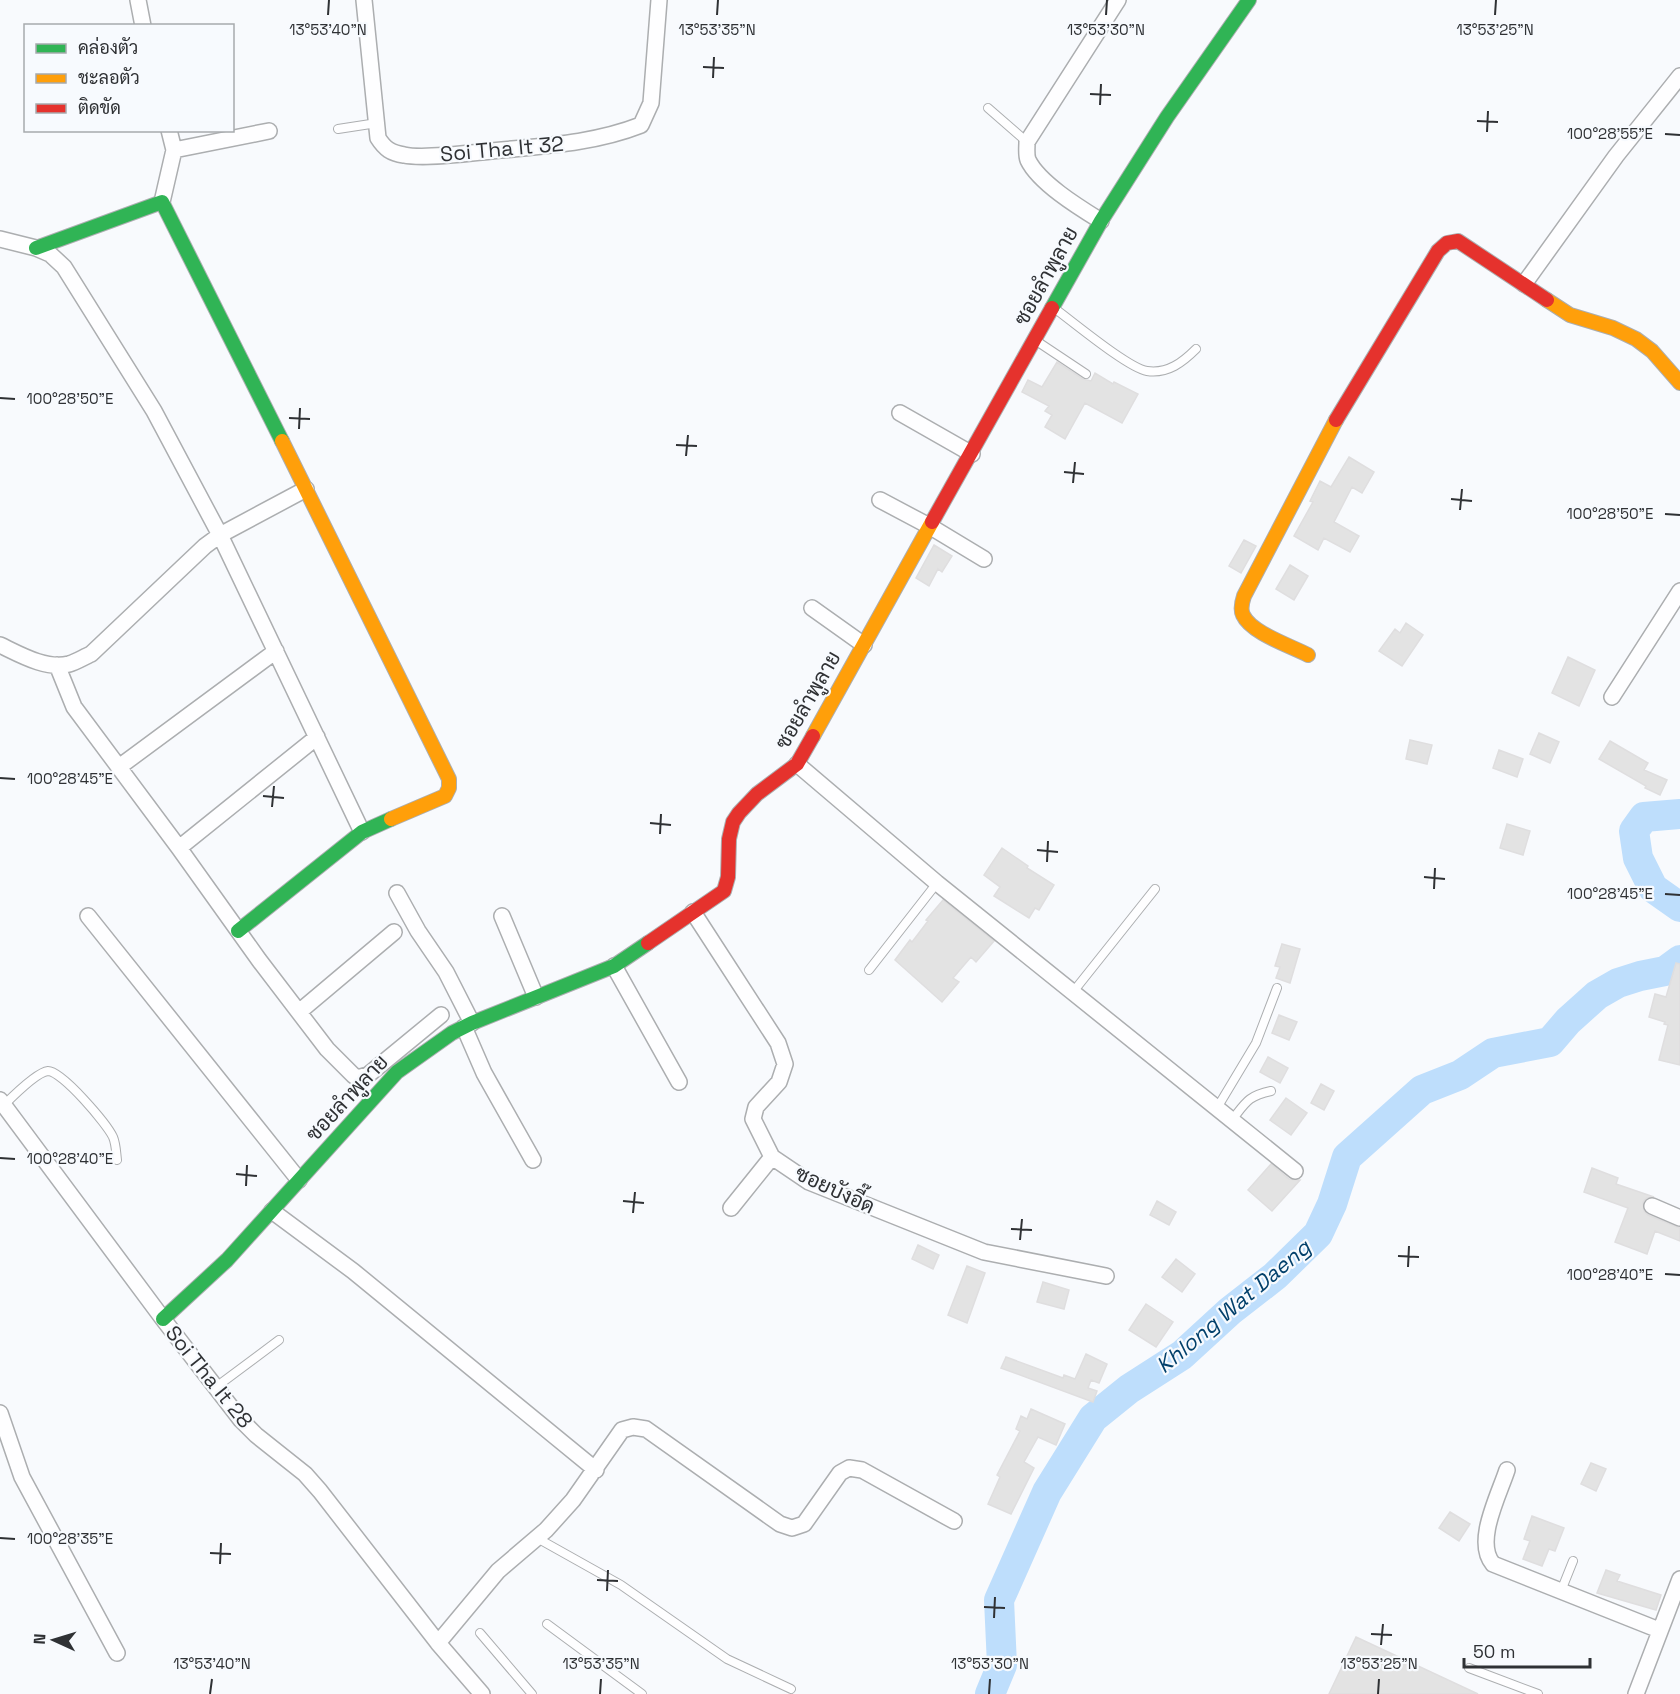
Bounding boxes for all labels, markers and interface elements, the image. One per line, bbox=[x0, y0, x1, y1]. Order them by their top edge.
text: 13°53'40"N bbox=[289, 20, 367, 39]
text: 13°53'35"N bbox=[678, 20, 756, 39]
text: 13°53'30"N bbox=[1067, 20, 1145, 39]
text: 13°53'25"N bbox=[1456, 20, 1534, 39]
legend bbox=[24, 24, 234, 132]
text: คล่องตัว bbox=[78, 36, 138, 59]
text: ชะลอตัว bbox=[78, 66, 140, 89]
text: ติดขัด bbox=[78, 96, 121, 119]
text: 100°28'55"E bbox=[1567, 124, 1653, 143]
street label: Soi Tha It 32 bbox=[439, 130, 565, 167]
street label: ซอยลำพูลาย bbox=[1007, 221, 1086, 331]
text: 100°28'50"E bbox=[27, 389, 113, 408]
text: 100°28'50"E bbox=[1567, 504, 1653, 523]
street label: ซอยลำพูลาย bbox=[769, 646, 848, 755]
text: 100°28'45"E bbox=[27, 769, 113, 788]
text: 100°28'45"E bbox=[1567, 884, 1653, 903]
street label: ซอยลำพูลาย bbox=[300, 1049, 395, 1148]
text: 100°28'40"E bbox=[27, 1149, 113, 1168]
street label: ซอยบังอี๊ด bbox=[791, 1154, 882, 1220]
water label: Khlong Wat Daeng bbox=[1150, 1233, 1317, 1379]
text: 100°28'40"E bbox=[1567, 1265, 1653, 1284]
street label: Soi Tha It 28 bbox=[160, 1320, 259, 1434]
text: 100°28'35"E bbox=[27, 1529, 113, 1548]
north arrow bbox=[24, 1610, 84, 1670]
scale bar bbox=[1464, 1631, 1590, 1669]
text: N bbox=[29, 1633, 50, 1645]
text: 50 m bbox=[1473, 1640, 1515, 1663]
text: 13°53'40"N bbox=[173, 1654, 251, 1673]
text: 13°53'35"N bbox=[562, 1654, 640, 1673]
text: 13°53'30"N bbox=[951, 1654, 1029, 1673]
text: 13°53'25"N bbox=[1340, 1654, 1418, 1673]

